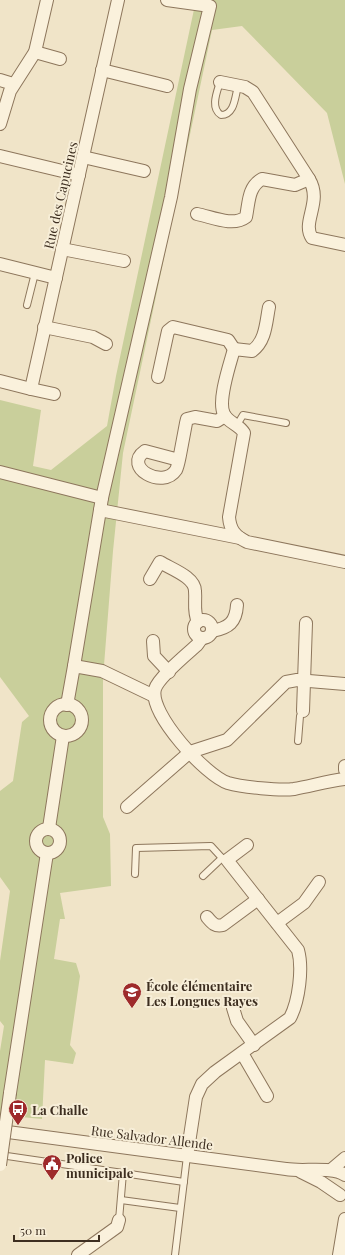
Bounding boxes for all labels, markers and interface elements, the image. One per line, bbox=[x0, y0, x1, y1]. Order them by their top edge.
street label: Rue des Capucines bbox=[39, 139, 81, 250]
place label: École élémentaire Les Longues Rayes bbox=[146, 977, 258, 1009]
school or university icon: École élémentaire Les Longues Rayes bbox=[121, 981, 143, 1009]
bus stop icon: La Challe bbox=[7, 1098, 29, 1126]
place label: La Challe bbox=[32, 1101, 88, 1118]
street label: Rue Salvador Allende bbox=[90, 1121, 214, 1153]
place label: Police municipale bbox=[66, 1149, 134, 1181]
public building icon: Police municipale bbox=[41, 1153, 63, 1181]
scale bar bbox=[14, 1217, 99, 1243]
text: 50 m bbox=[20, 1222, 46, 1238]

